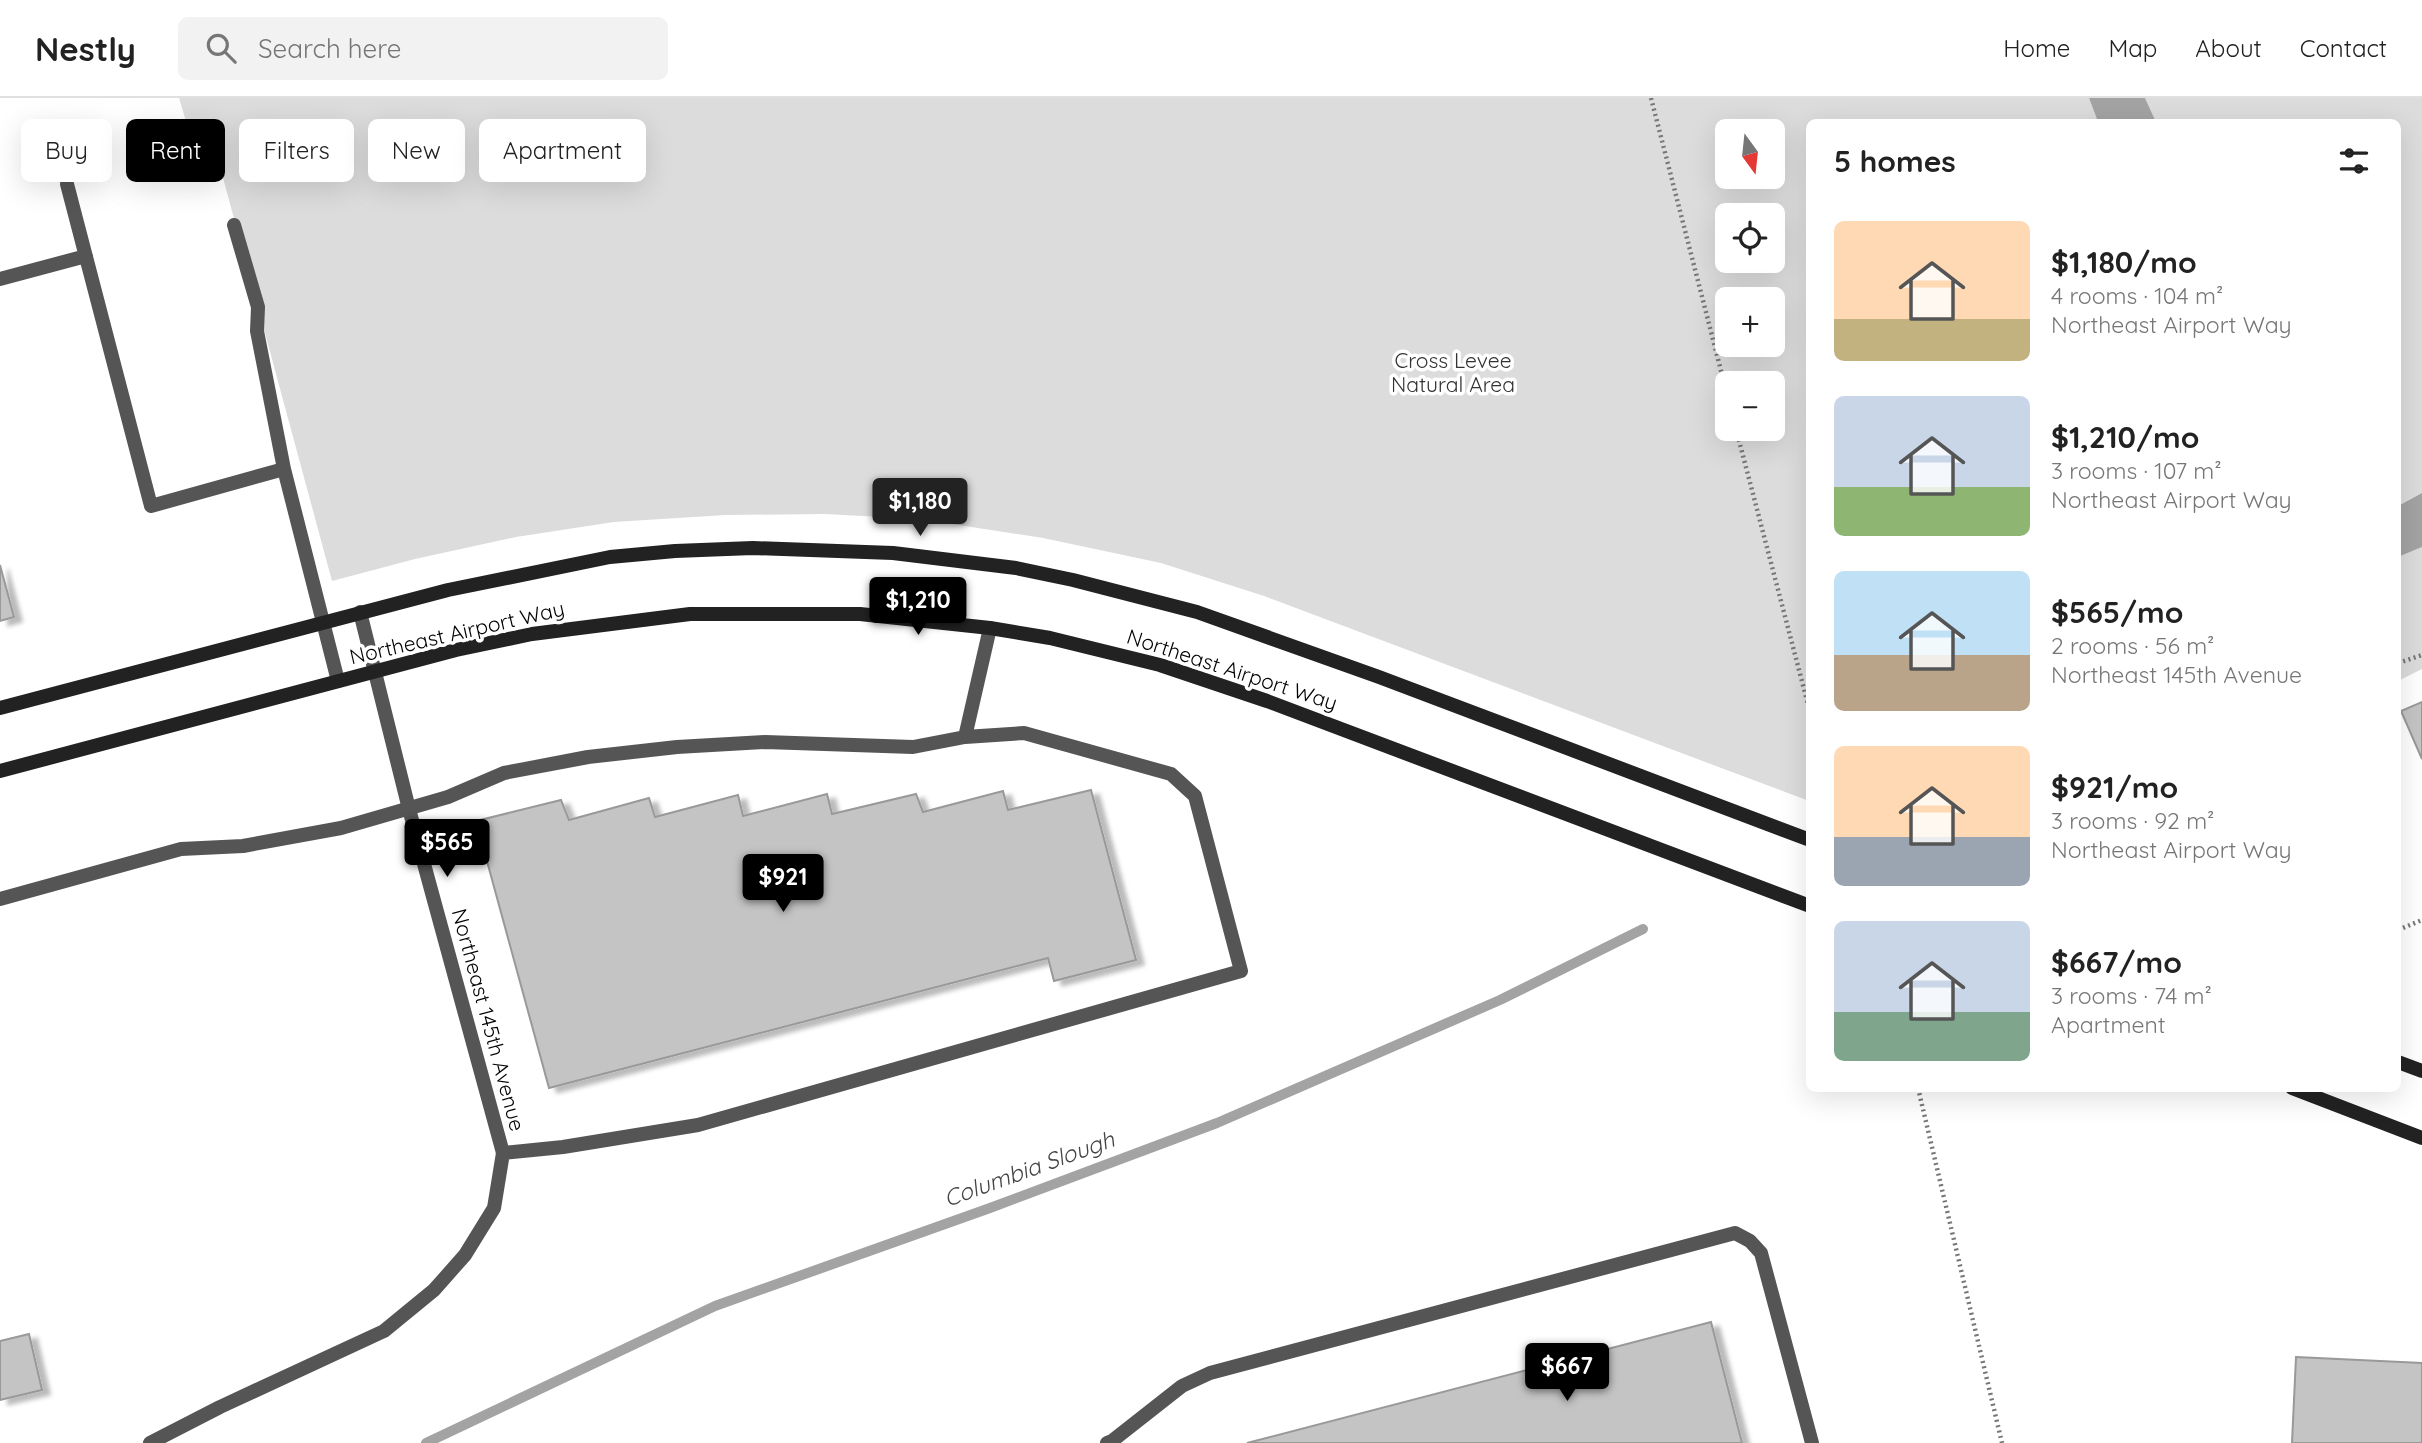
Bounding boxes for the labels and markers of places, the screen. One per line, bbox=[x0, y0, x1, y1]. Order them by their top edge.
pin: $1,180 bbox=[863, 478, 977, 538]
pin: $1,210 bbox=[861, 578, 975, 637]
pin: $565 bbox=[406, 820, 488, 879]
pin: $921 bbox=[742, 854, 824, 914]
pin: $667 bbox=[1526, 1344, 1608, 1403]

